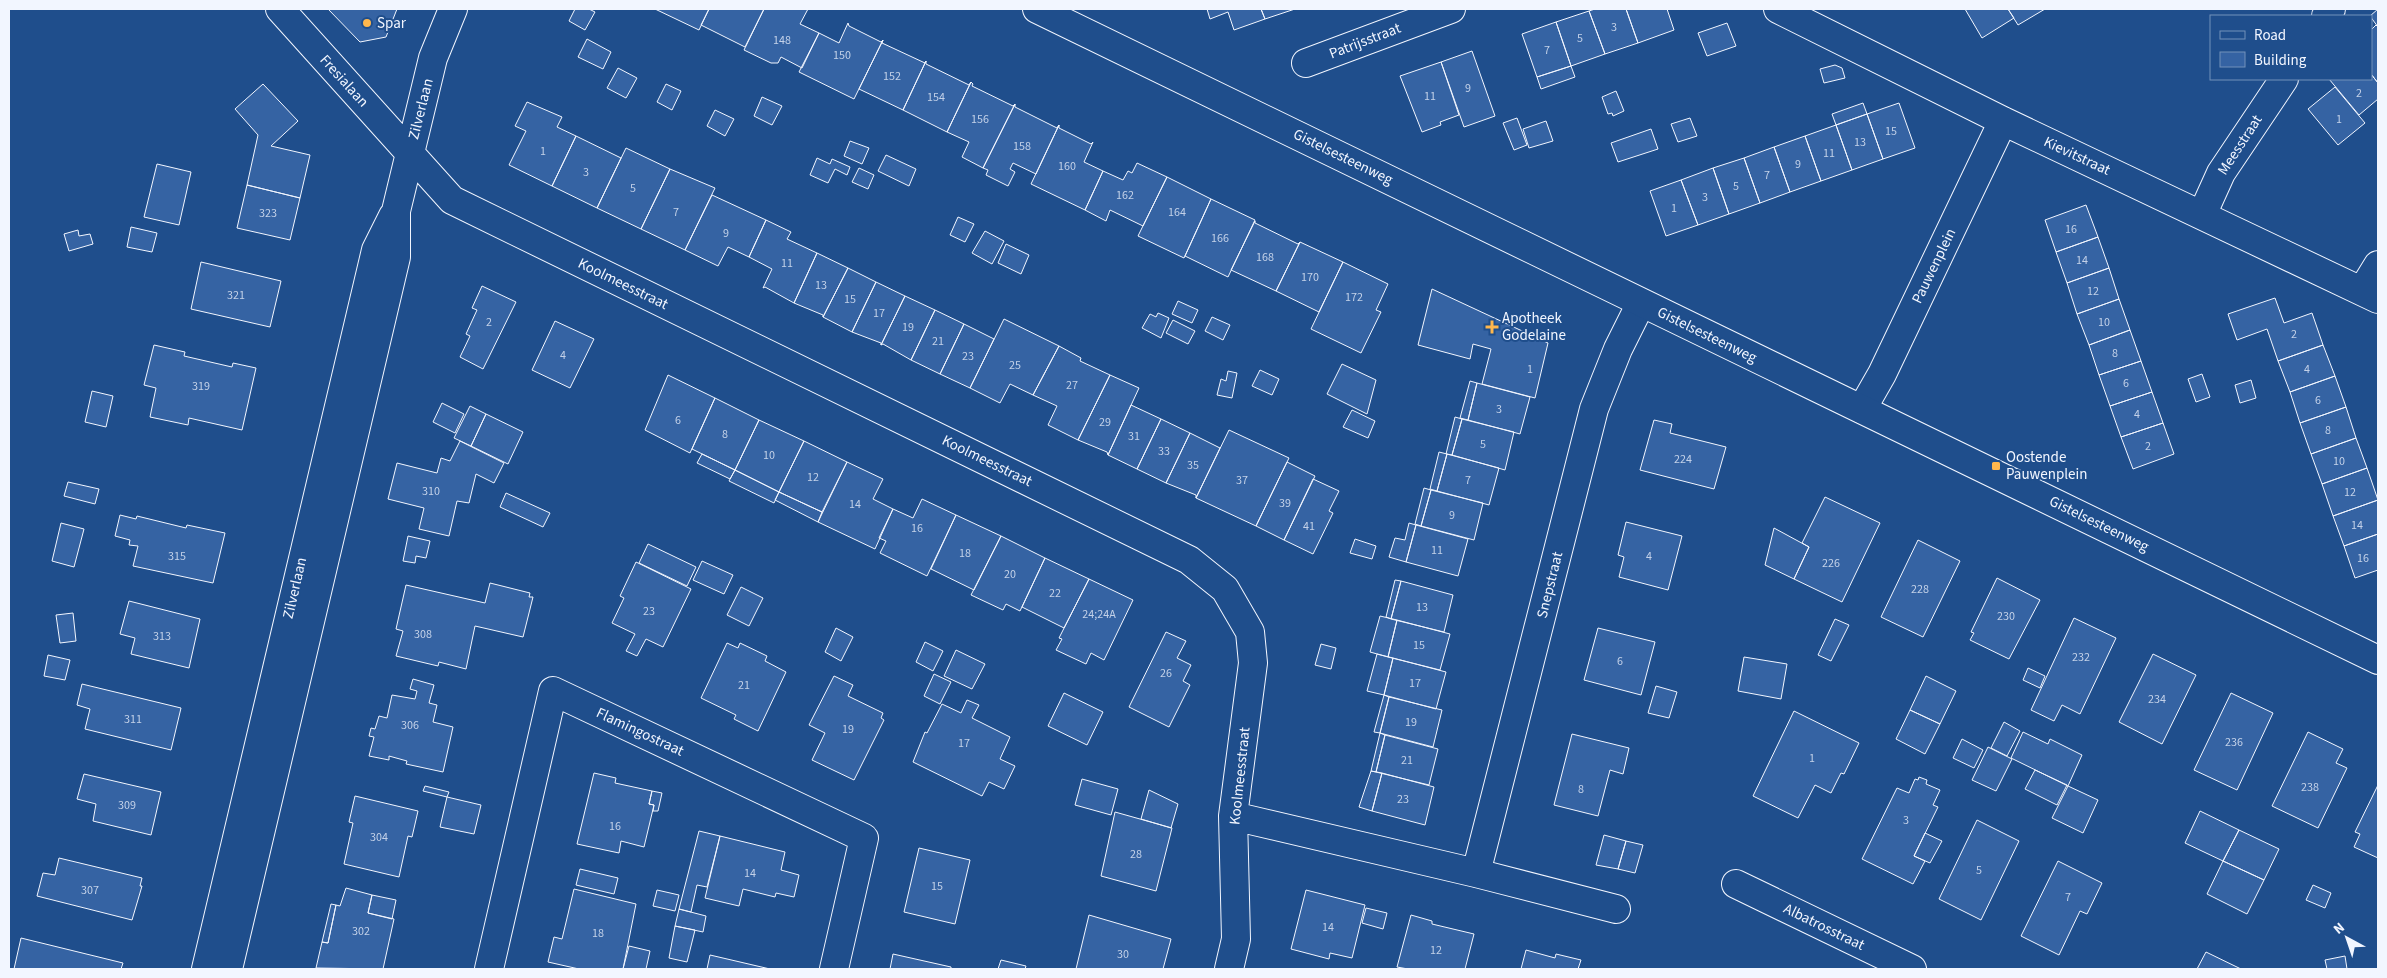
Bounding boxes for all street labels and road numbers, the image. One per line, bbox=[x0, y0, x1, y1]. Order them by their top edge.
street label: Patrijsstraat bbox=[1326, 18, 1404, 64]
street label: Fresialaan bbox=[315, 50, 373, 112]
street label: Zilverlaan bbox=[403, 76, 439, 142]
street label: Meesstraat bbox=[2213, 111, 2267, 179]
street label: Gistelsesteenweg bbox=[1290, 124, 1397, 190]
street label: Kievitstraat bbox=[2040, 131, 2114, 181]
street label: Pauwenplein bbox=[1907, 225, 1961, 307]
street label: Koolmeesstraat bbox=[574, 253, 672, 315]
street label: Gistelsesteenweg bbox=[1654, 302, 1761, 368]
street label: Koolmeesstraat bbox=[938, 430, 1036, 492]
street label: Gistelsesteenweg bbox=[2046, 491, 2153, 557]
street label: Snepstraat bbox=[1532, 550, 1568, 620]
street label: Zilverlaan bbox=[278, 555, 312, 621]
street label: Flamingostraat bbox=[593, 703, 687, 761]
street label: Koolmeesstraat bbox=[1224, 726, 1256, 826]
street label: Albatrosstraat bbox=[1780, 898, 1868, 956]

